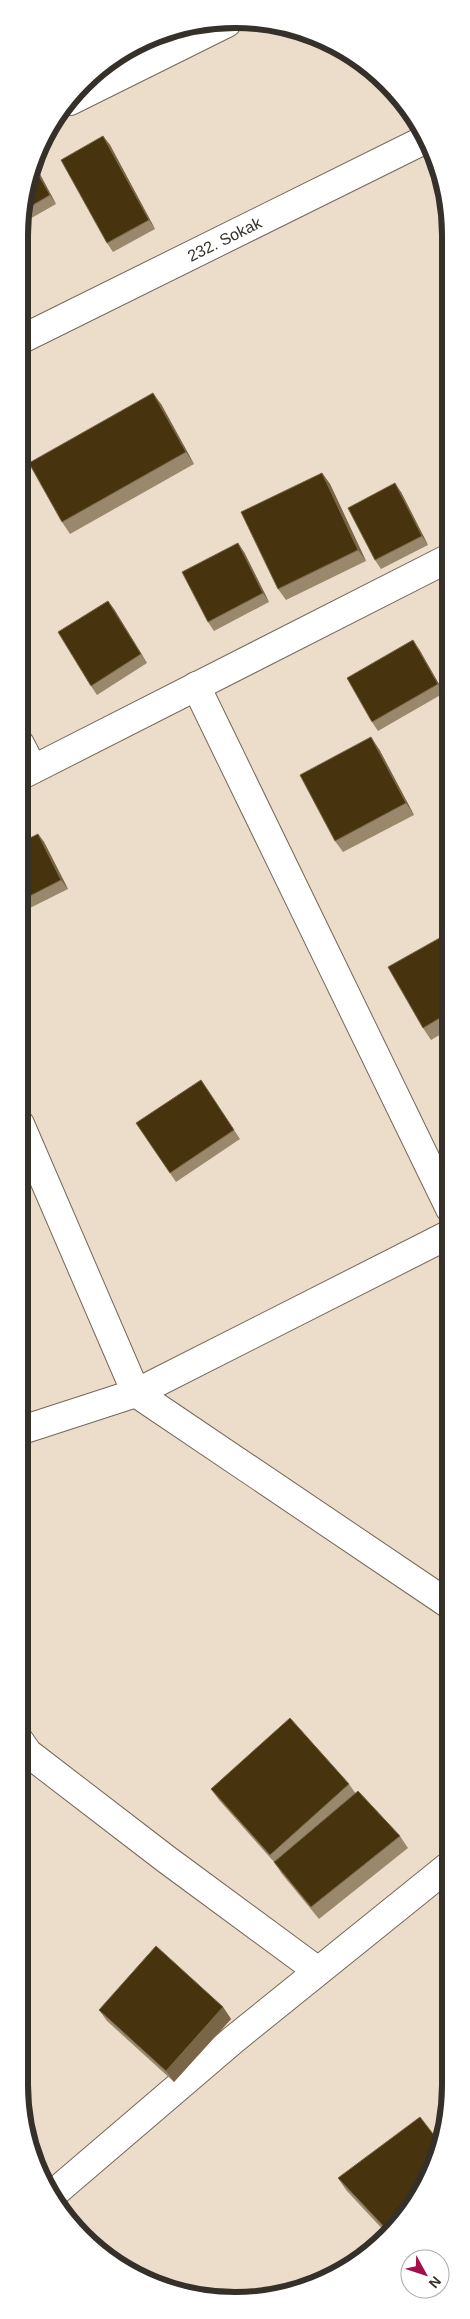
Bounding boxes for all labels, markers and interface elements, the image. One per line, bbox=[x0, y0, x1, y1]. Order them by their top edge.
street label: 232. Sokak bbox=[185, 213, 265, 264]
north arrow bbox=[400, 2249, 450, 2299]
text: N bbox=[426, 2273, 444, 2291]

